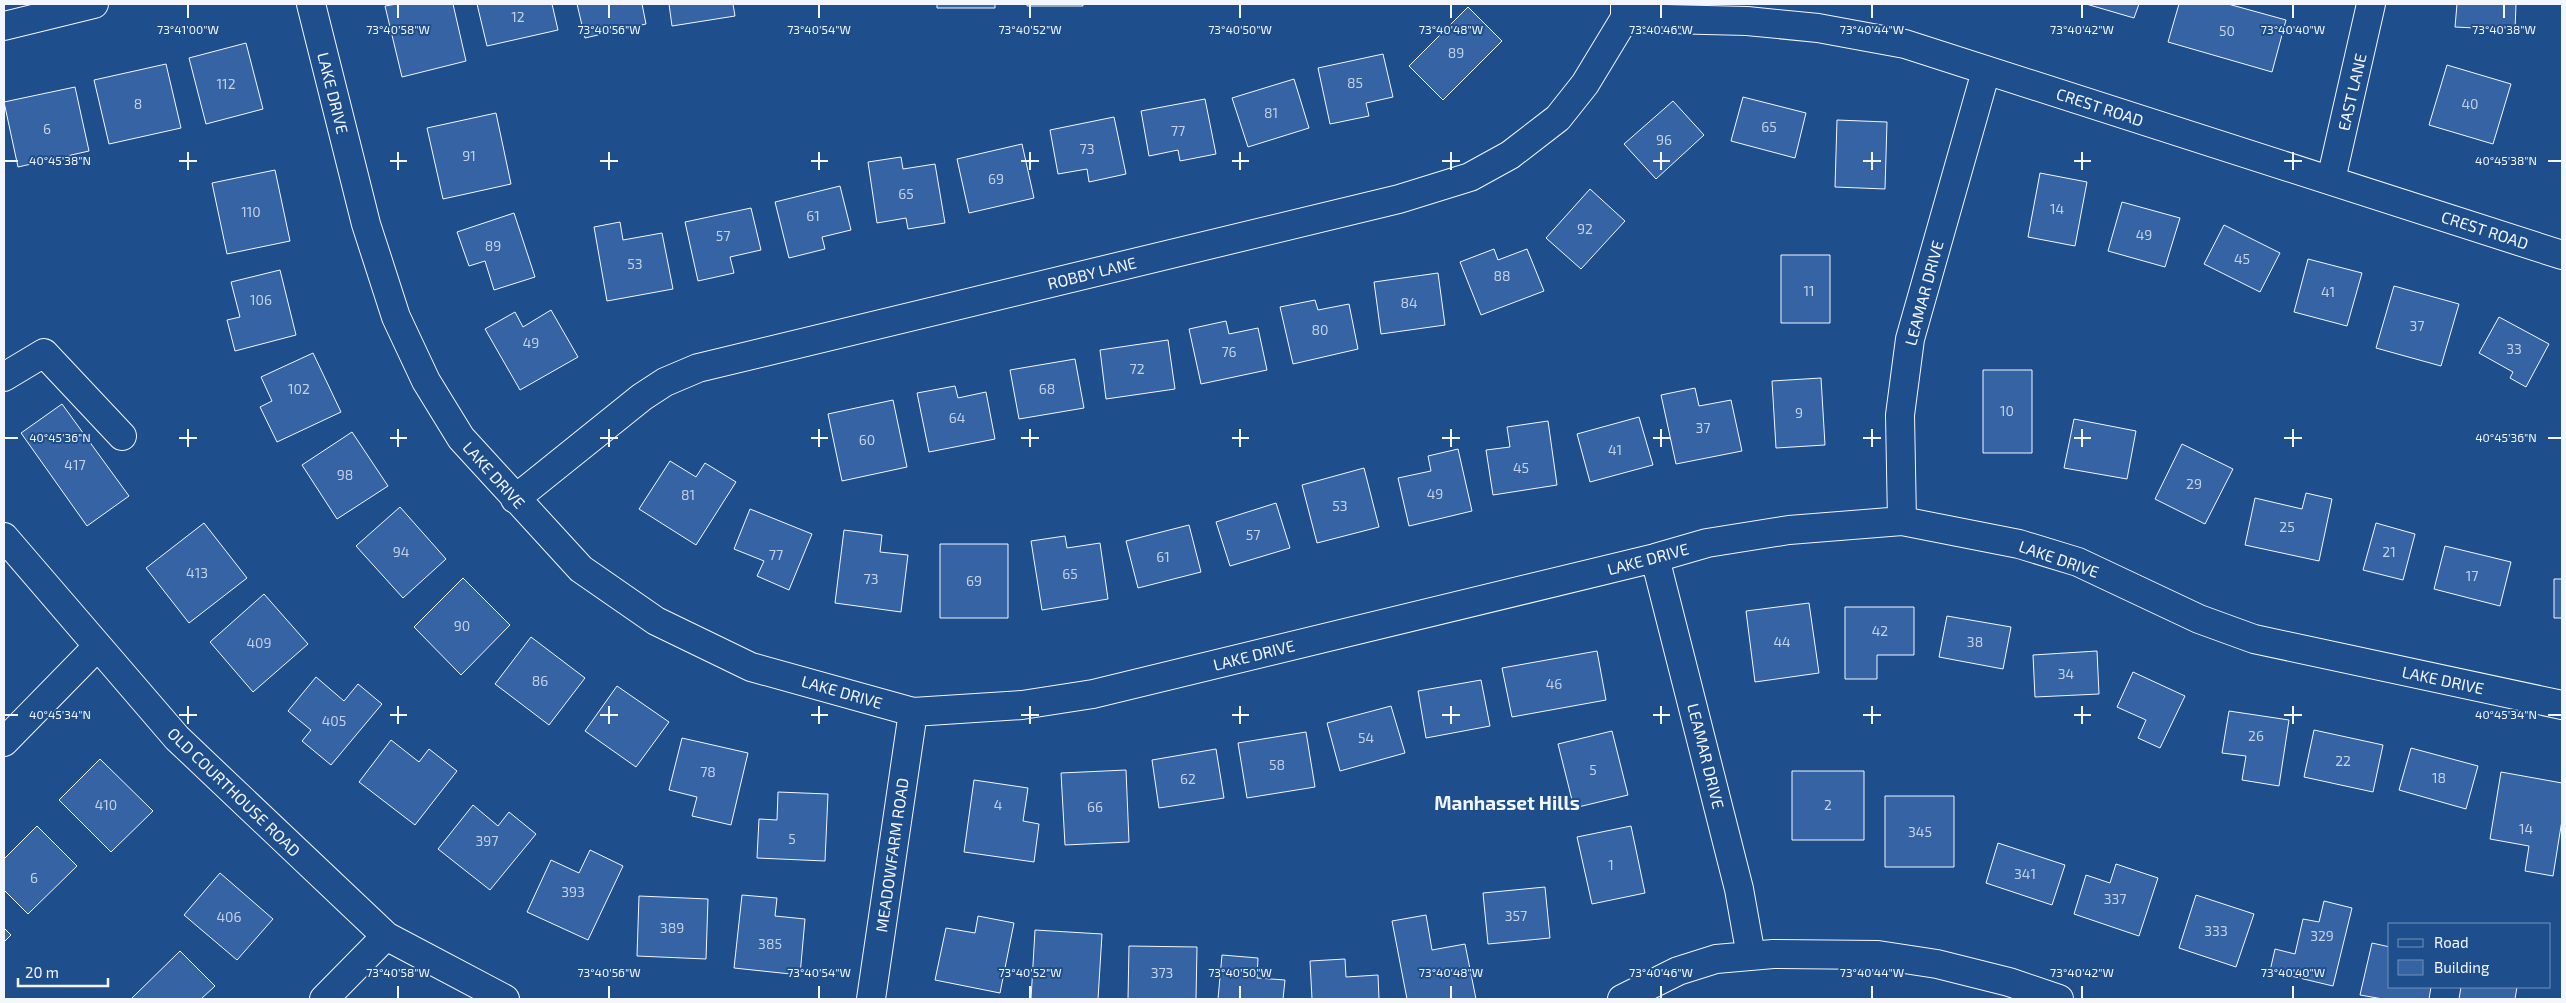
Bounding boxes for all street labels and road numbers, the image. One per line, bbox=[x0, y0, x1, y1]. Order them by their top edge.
street label: LAKE DRIVE bbox=[314, 50, 353, 136]
street label: EAST LANE bbox=[2333, 51, 2370, 132]
street label: CREST ROAD bbox=[2054, 84, 2146, 130]
street label: CREST ROAD bbox=[2439, 207, 2531, 253]
street label: LEAMAR DRIVE bbox=[1900, 238, 1947, 347]
street label: ROBBY LANE bbox=[1045, 252, 1138, 293]
street label: LAKE DRIVE bbox=[459, 437, 529, 512]
street label: LAKE DRIVE bbox=[2017, 536, 2102, 581]
street label: LAKE DRIVE bbox=[1605, 539, 1691, 578]
street label: LAKE DRIVE bbox=[1211, 635, 1297, 674]
street label: LAKE DRIVE bbox=[2400, 662, 2486, 697]
street label: LAKE DRIVE bbox=[799, 671, 885, 712]
street label: LEAMAR DRIVE bbox=[1684, 701, 1729, 811]
street label: OLD COURTHOUSE ROAD bbox=[164, 723, 305, 860]
street label: MEADOWFARM ROAD bbox=[871, 776, 912, 933]

